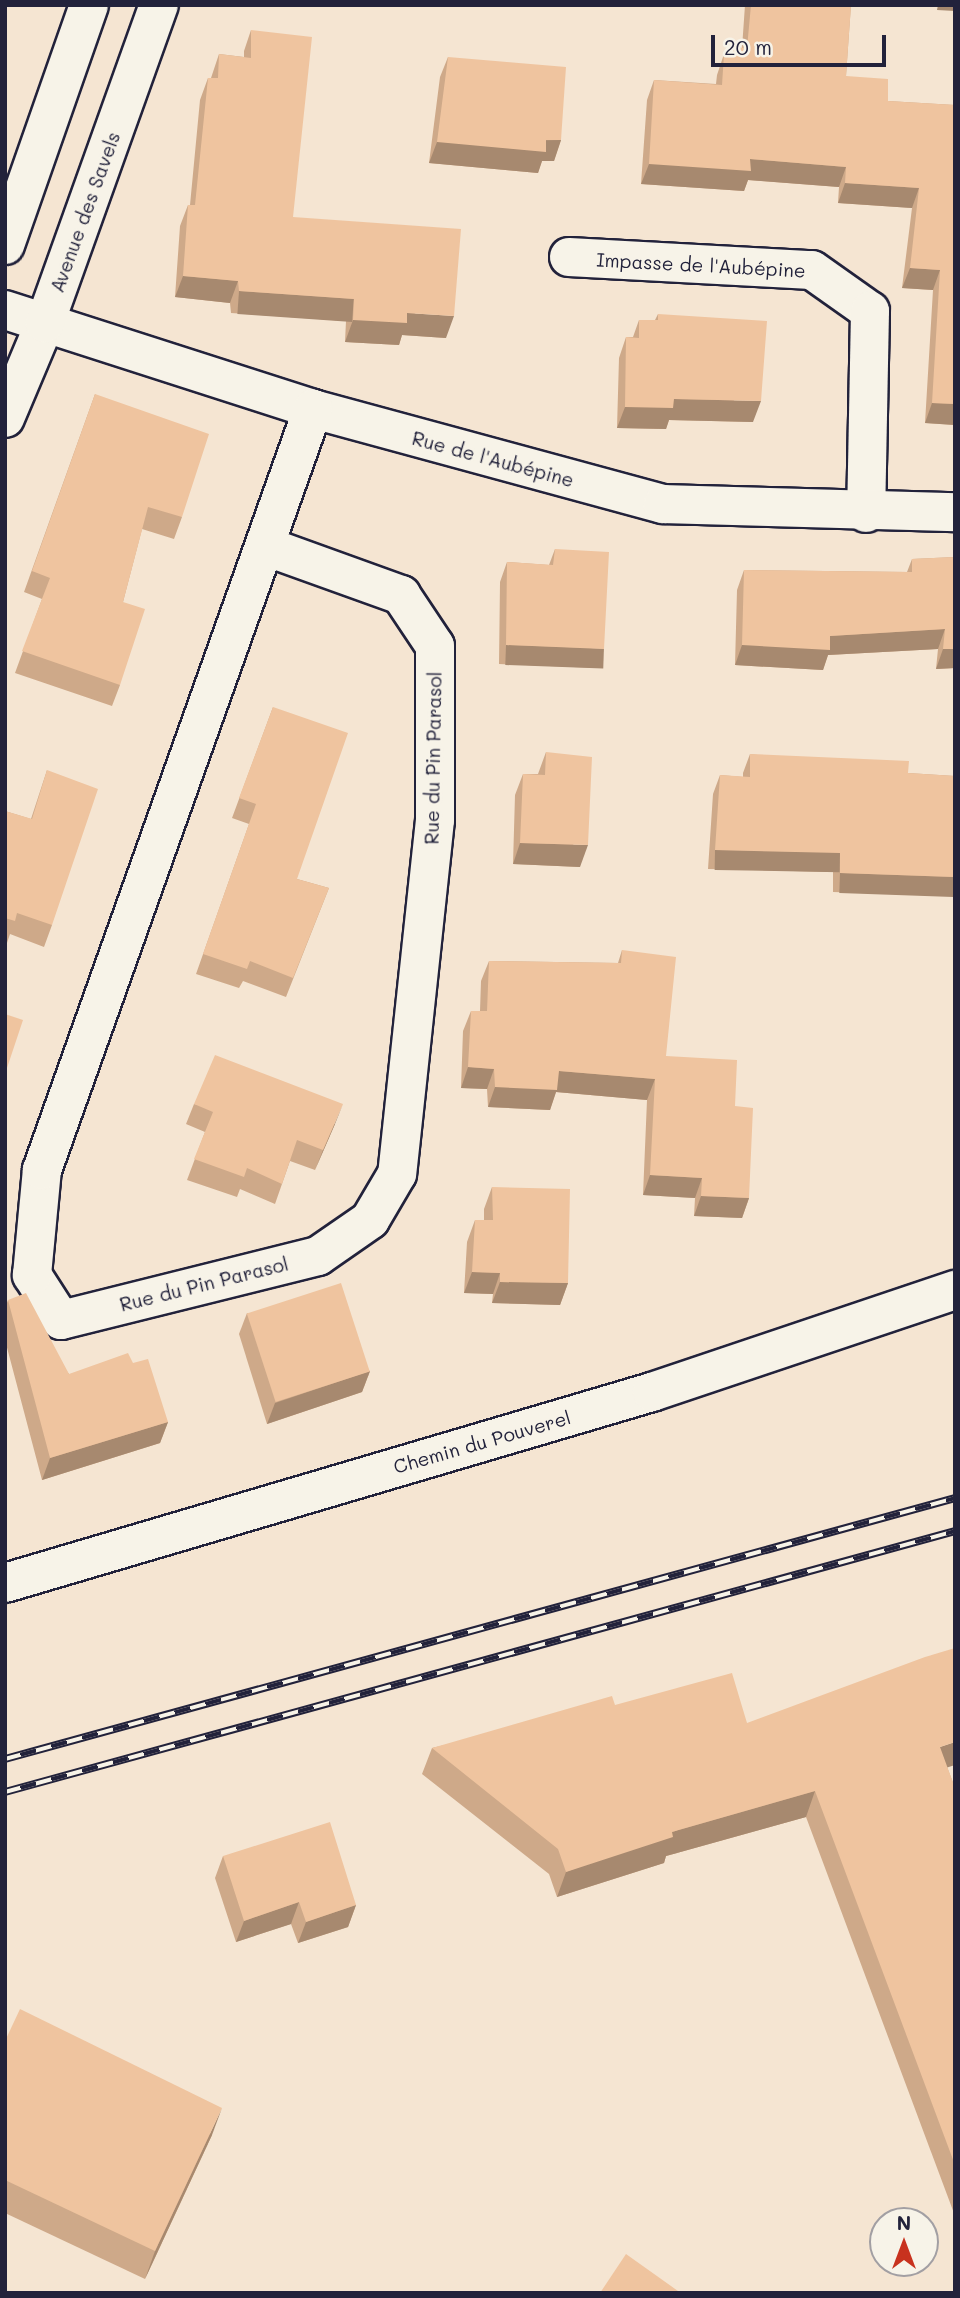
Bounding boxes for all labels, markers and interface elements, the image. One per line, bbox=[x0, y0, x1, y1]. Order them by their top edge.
scale bar bbox=[715, 21, 890, 65]
text: 20 m bbox=[724, 33, 772, 60]
street label: Avenue des Savels bbox=[45, 129, 125, 295]
street label: Impasse de l'Aubépine bbox=[596, 248, 806, 282]
street label: Rue de l'Aubépine bbox=[410, 426, 576, 492]
street label: Rue du Pin Parasol bbox=[420, 671, 446, 845]
street label: Rue du Pin Parasol bbox=[117, 1252, 291, 1316]
street label: Chemin du Pouverel bbox=[391, 1406, 573, 1478]
north arrow bbox=[869, 2207, 939, 2277]
text: N bbox=[897, 2210, 911, 2235]

